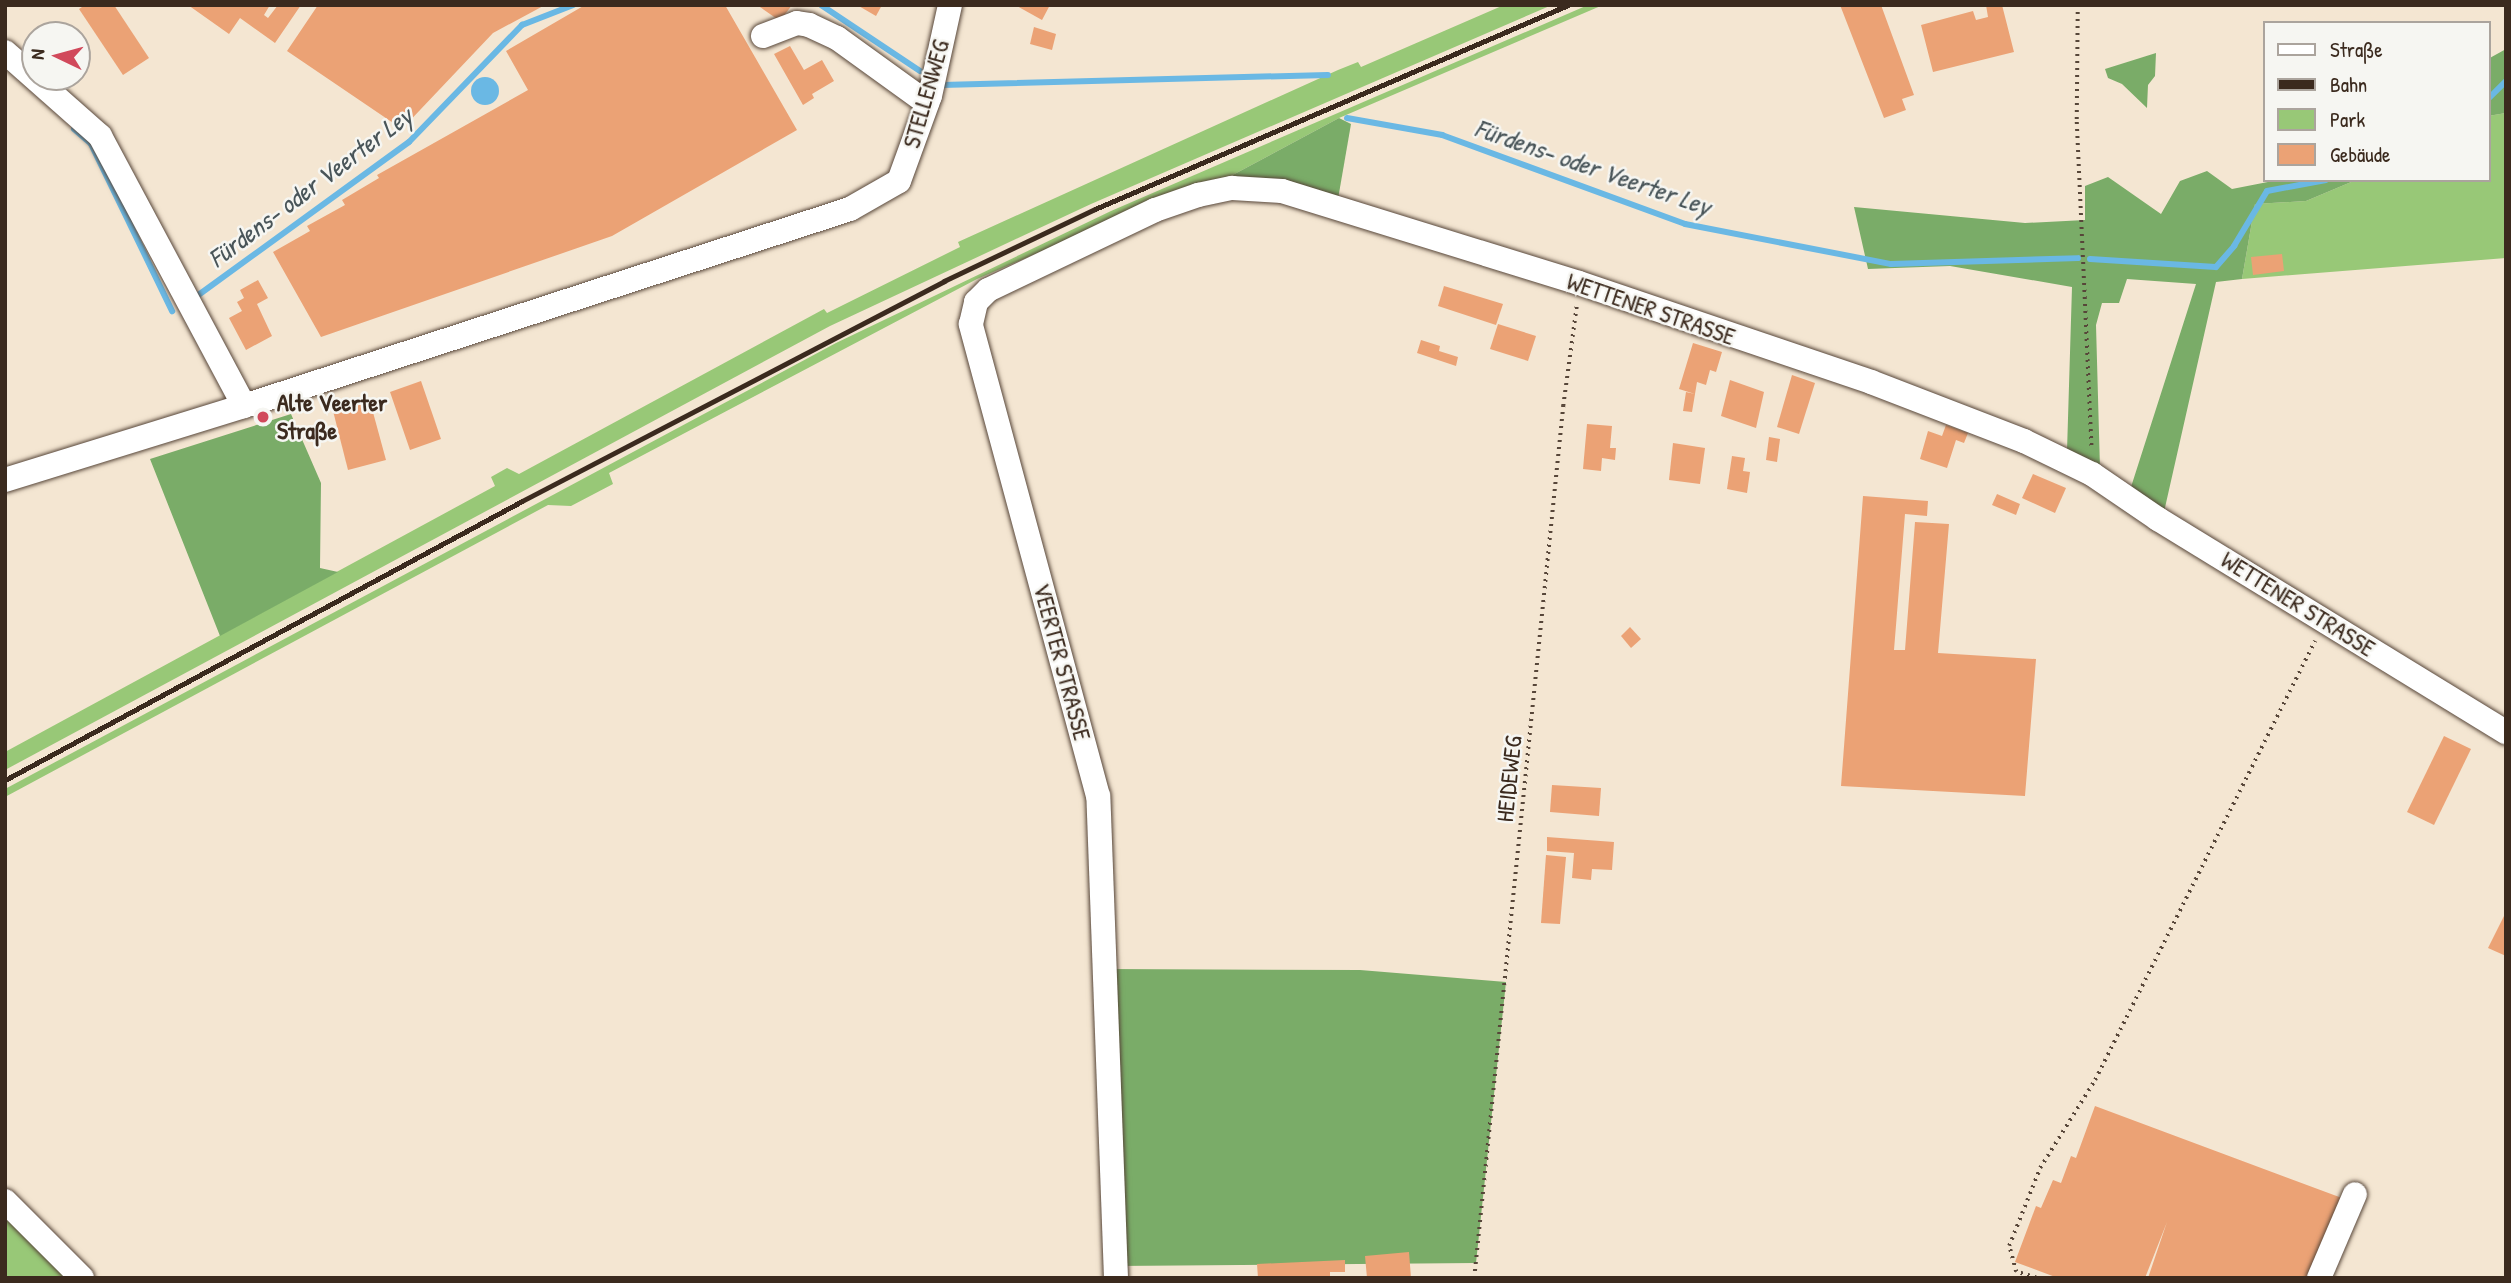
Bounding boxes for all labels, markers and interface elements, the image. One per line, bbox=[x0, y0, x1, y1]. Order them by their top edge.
north arrow bbox=[21, 21, 91, 91]
legend bbox=[2262, 21, 2490, 182]
text: Straße bbox=[2330, 35, 2383, 64]
street label: STELLENWEG bbox=[897, 37, 955, 151]
text: N bbox=[24, 48, 50, 61]
text: Bahn bbox=[2330, 70, 2367, 99]
water label: Fürdens- oder Veerter Ley bbox=[202, 100, 418, 274]
text: Park bbox=[2330, 105, 2365, 134]
water label: Fürdens- oder Veerter Ley bbox=[1471, 112, 1715, 222]
text: Gebäude bbox=[2330, 140, 2390, 169]
street label: WETTENER STRASSE bbox=[1563, 267, 1739, 351]
place label: Alte Veerter Straße bbox=[277, 389, 387, 445]
marker: Alte Veerter Straße bbox=[255, 409, 271, 425]
street label: WETTENER STRASSE bbox=[2216, 545, 2380, 663]
street label: VEERTER STRASSE bbox=[1027, 580, 1097, 744]
street label: HEIDEWEG bbox=[1490, 735, 1528, 823]

